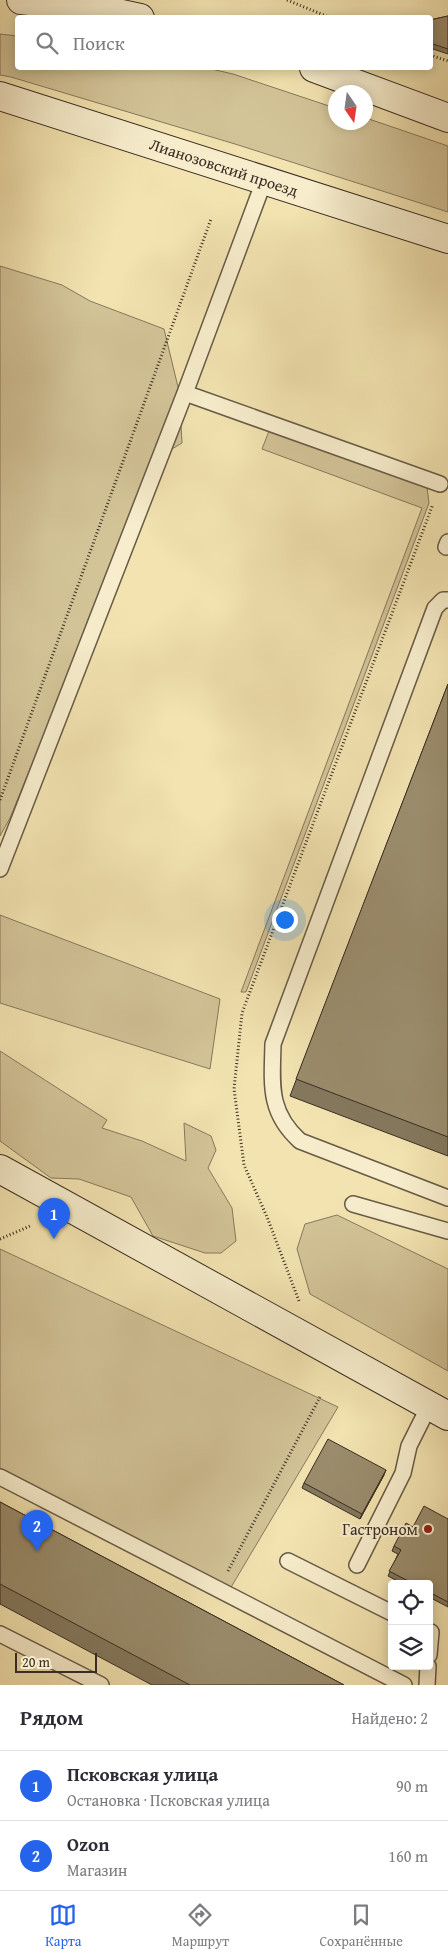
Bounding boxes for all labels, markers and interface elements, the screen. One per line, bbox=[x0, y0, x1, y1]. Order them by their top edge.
search box bbox=[15, 15, 433, 70]
icon: search bbox=[33, 29, 61, 57]
text: Поиск bbox=[73, 29, 125, 57]
north arrow bbox=[328, 85, 373, 130]
street label: Лианозовский проезд bbox=[147, 132, 302, 202]
your location bbox=[272, 907, 298, 933]
pin: 1 bbox=[38, 1198, 70, 1239]
pin: 2 bbox=[21, 1510, 53, 1551]
place label: Гастроном bbox=[342, 1517, 418, 1541]
marker: Гастроном bbox=[422, 1523, 434, 1535]
map controls bbox=[388, 1580, 433, 1670]
button: locate bbox=[388, 1580, 433, 1625]
button: layers bbox=[388, 1625, 433, 1670]
scale bar bbox=[15, 1650, 98, 1673]
text: 20 m bbox=[22, 1652, 50, 1672]
text: Рядом bbox=[20, 1702, 83, 1733]
text: Найдено: 2 bbox=[351, 1706, 428, 1730]
text: Псковская улица bbox=[67, 1760, 218, 1788]
text: 1 bbox=[32, 1774, 40, 1798]
text: 90 m bbox=[396, 1774, 428, 1798]
text: Остановка · Псковская улица bbox=[67, 1788, 270, 1812]
text: Ozon bbox=[67, 1830, 109, 1858]
text: 2 bbox=[32, 1844, 40, 1868]
text: 160 m bbox=[388, 1844, 428, 1868]
text: Магазин bbox=[67, 1858, 127, 1882]
tab: Карта bbox=[45, 1901, 81, 1951]
tab: Маршрут bbox=[172, 1901, 229, 1951]
tab: Сохранённые bbox=[319, 1901, 403, 1951]

